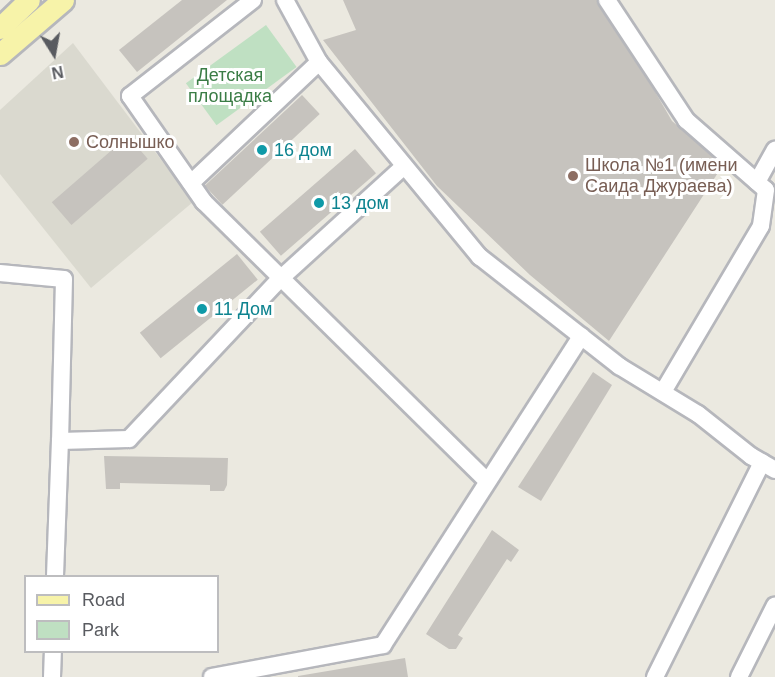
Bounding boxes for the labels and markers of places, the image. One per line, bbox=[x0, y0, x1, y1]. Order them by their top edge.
place label: Солнышко bbox=[86, 131, 175, 153]
marker: Солнышко bbox=[67, 135, 81, 149]
place label: 16 дом bbox=[274, 139, 332, 161]
marker: 16 дом bbox=[255, 143, 269, 157]
place label: Школа №1 (имени Саида Джураева) bbox=[585, 155, 737, 198]
marker: Школа №1 (имени Саида Джураева) bbox=[566, 169, 580, 183]
place label: 13 дом bbox=[331, 192, 389, 214]
marker: 13 дом bbox=[312, 196, 326, 210]
place label: 11 Дом bbox=[214, 298, 272, 320]
marker: 11 Дом bbox=[195, 302, 209, 316]

